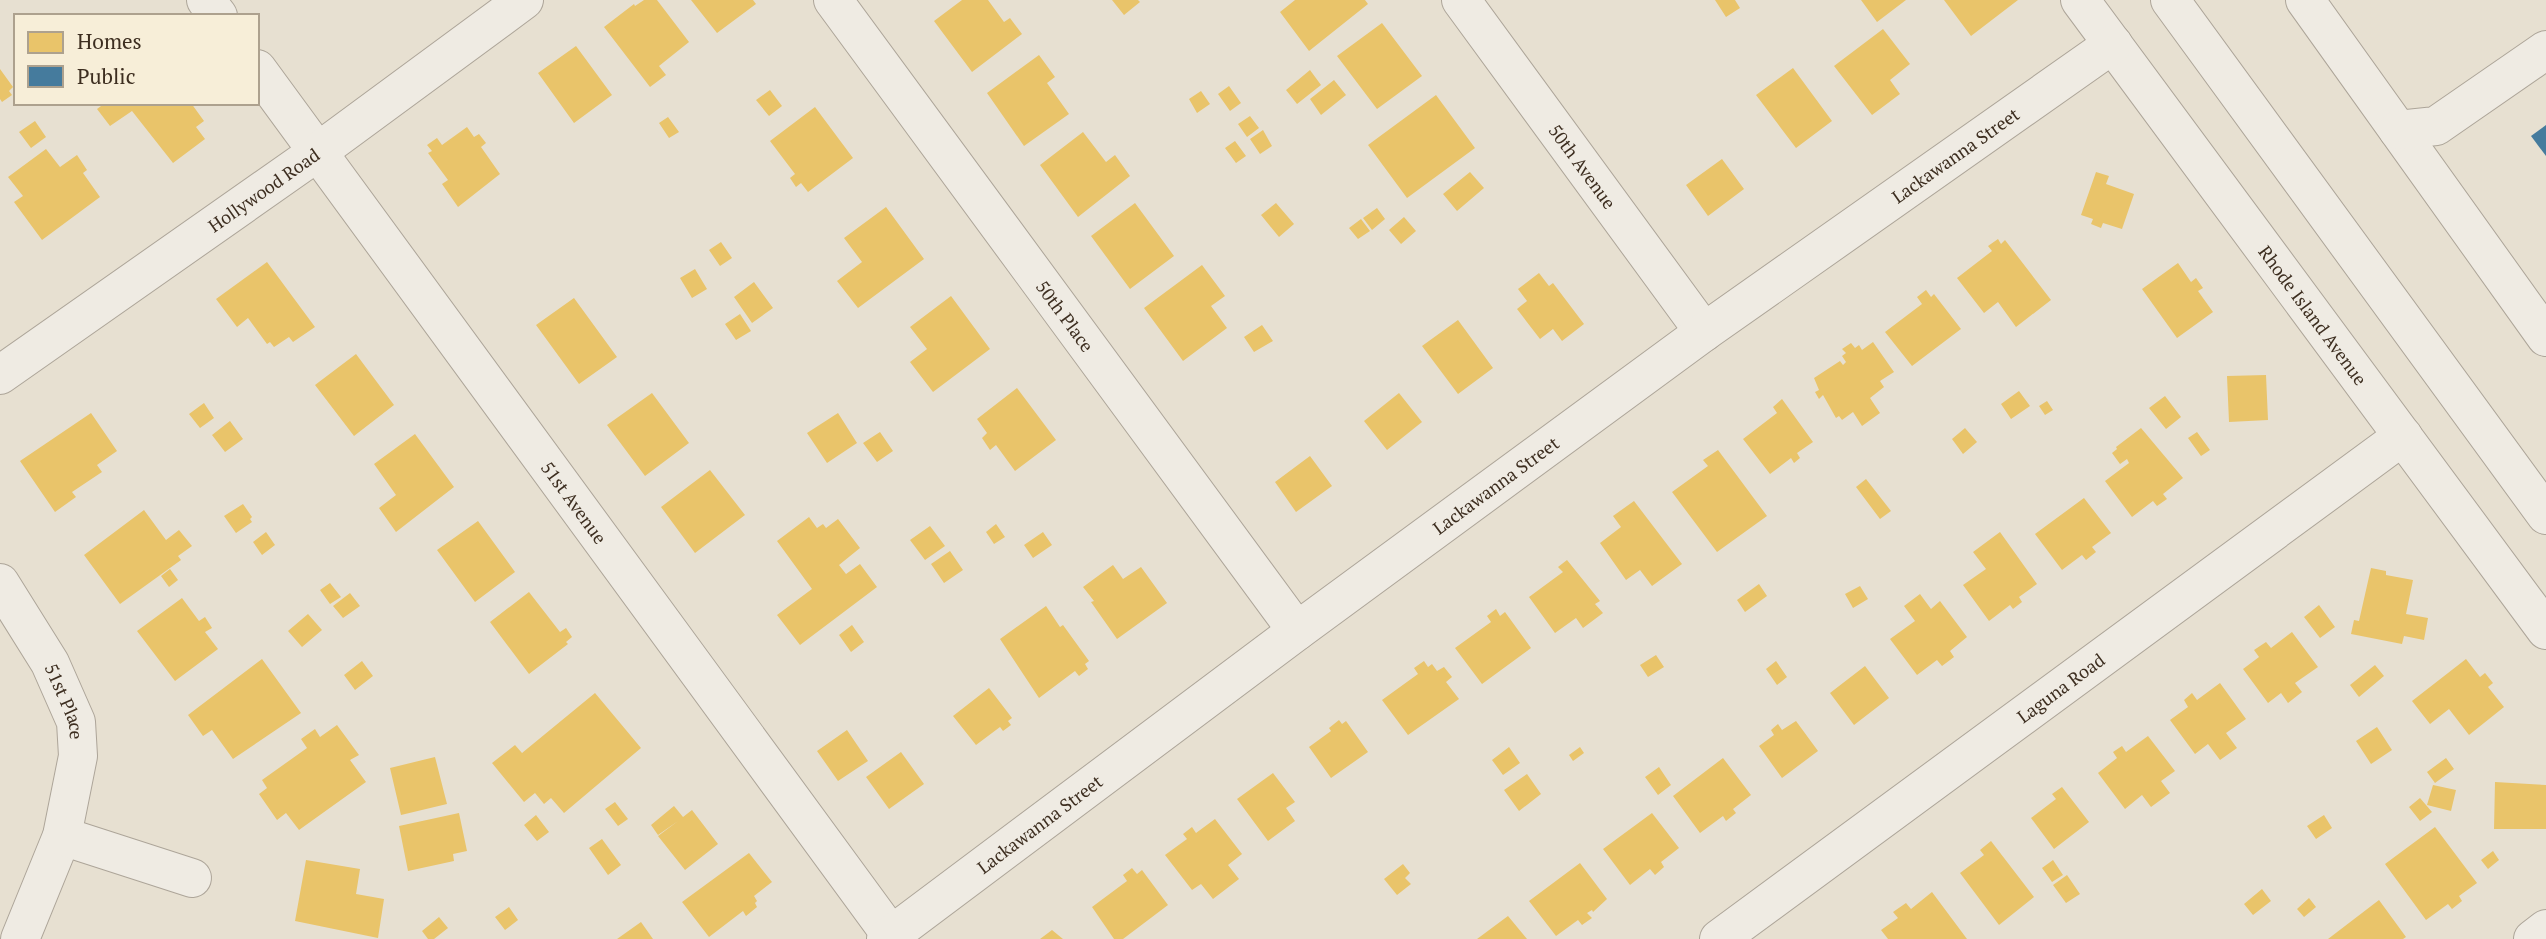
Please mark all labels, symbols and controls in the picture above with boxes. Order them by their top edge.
legend [14,14,259,105]
text: Homes [77,27,142,55]
text: Public [77,62,135,90]
street label: Lackawanna Street [1887,102,2024,208]
street label: 50th Avenue [1544,119,1622,213]
street label: Hollywood Road [203,143,324,237]
street label: Rhode Island Avenue [2254,241,2373,390]
street label: 50th Place [1031,275,1100,356]
street label: Lackawanna Street [1428,431,1564,539]
street label: 51st Avenue [536,456,612,548]
street label: Laguna Road [2012,648,2109,728]
street label: 51st Place [40,659,89,740]
street label: Lackawanna Street [972,769,1107,879]

